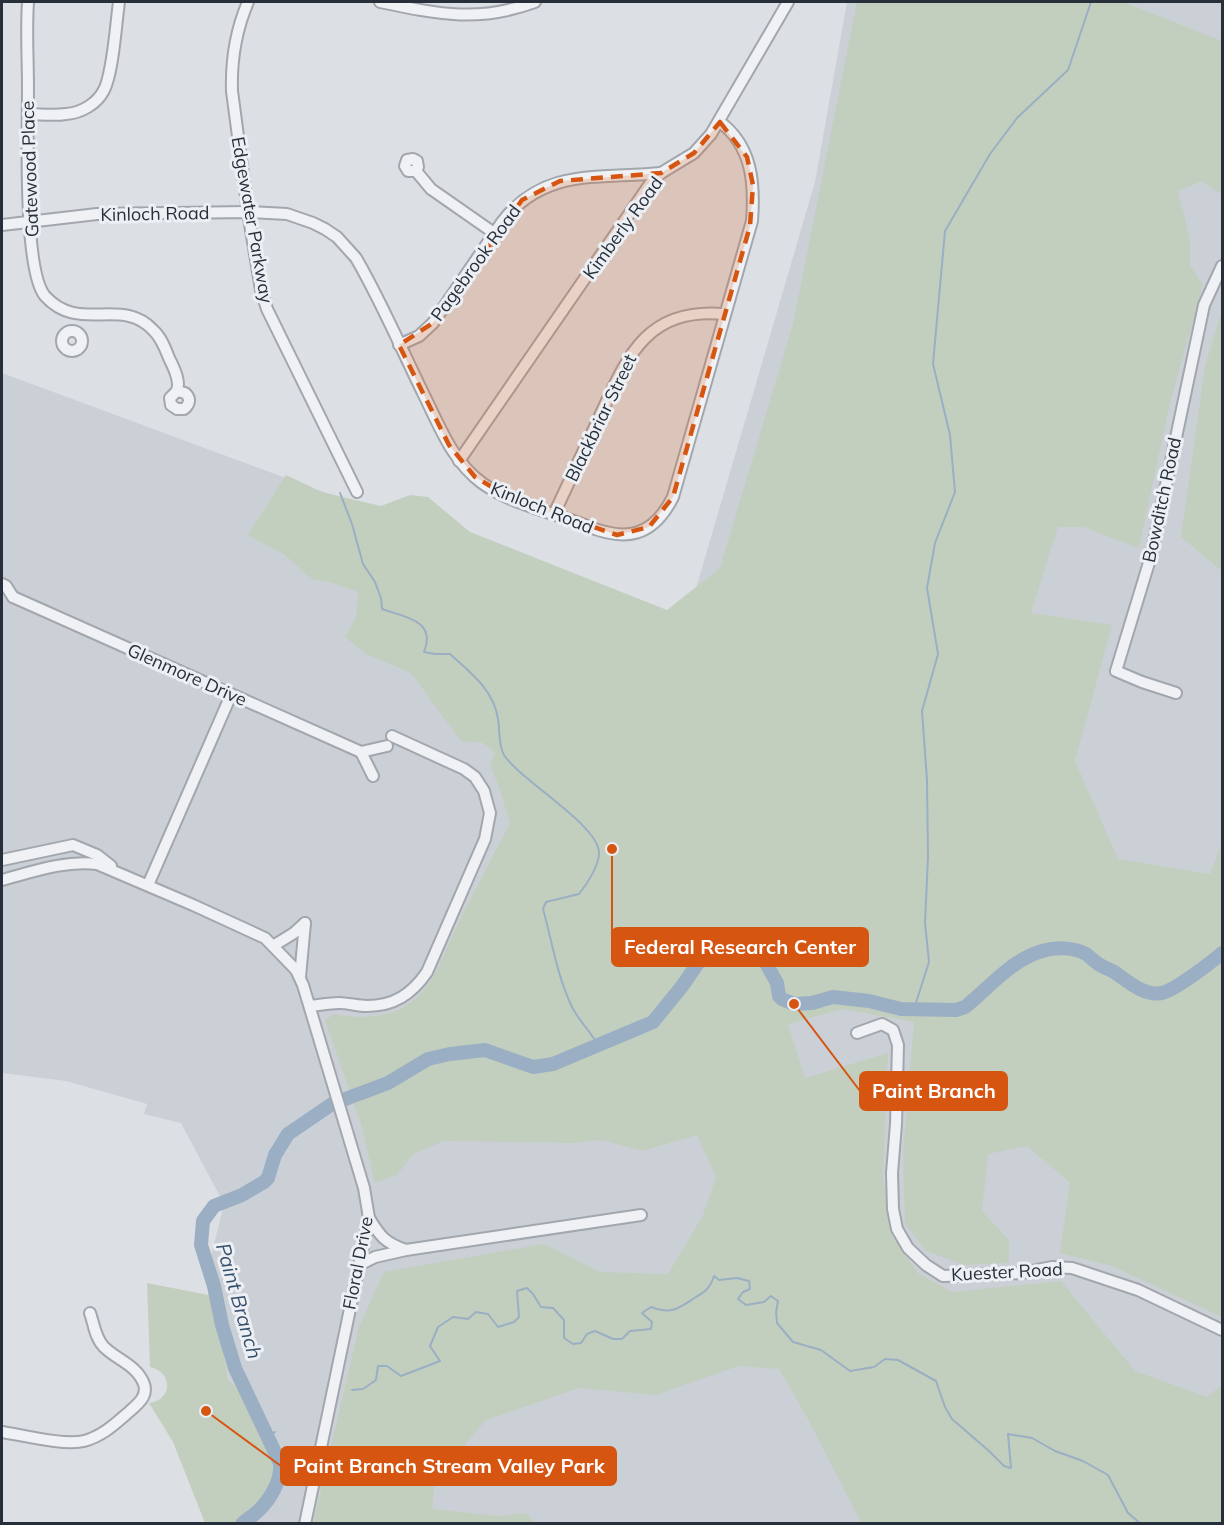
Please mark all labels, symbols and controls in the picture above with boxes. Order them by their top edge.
street label: Gatewood Place [16,100,43,238]
street label: Edgewater Parkway [227,135,279,305]
street label: Kimberly Road [578,172,668,284]
street label: Pagebrook Road [426,200,526,326]
street label: Kinloch Road [100,201,210,226]
street label: Blackbriar Street [560,350,641,485]
street label: Bowditch Road [1137,435,1186,565]
street label: Kinloch Road [487,476,597,539]
street label: Glenmore Drive [124,638,250,711]
callout: Federal Research Center [612,928,868,966]
text: Federal Research Center [624,934,856,959]
callout: Paint Branch [860,1072,1007,1110]
text: Paint Branch [872,1078,996,1103]
street label: Floral Drive [337,1214,378,1311]
water label: Paint Branch [211,1240,268,1362]
street label: Kuester Road [951,1257,1063,1286]
callout: Paint Branch Stream Valley Park [281,1447,616,1485]
text: Paint Branch Stream Valley Park [293,1453,606,1478]

